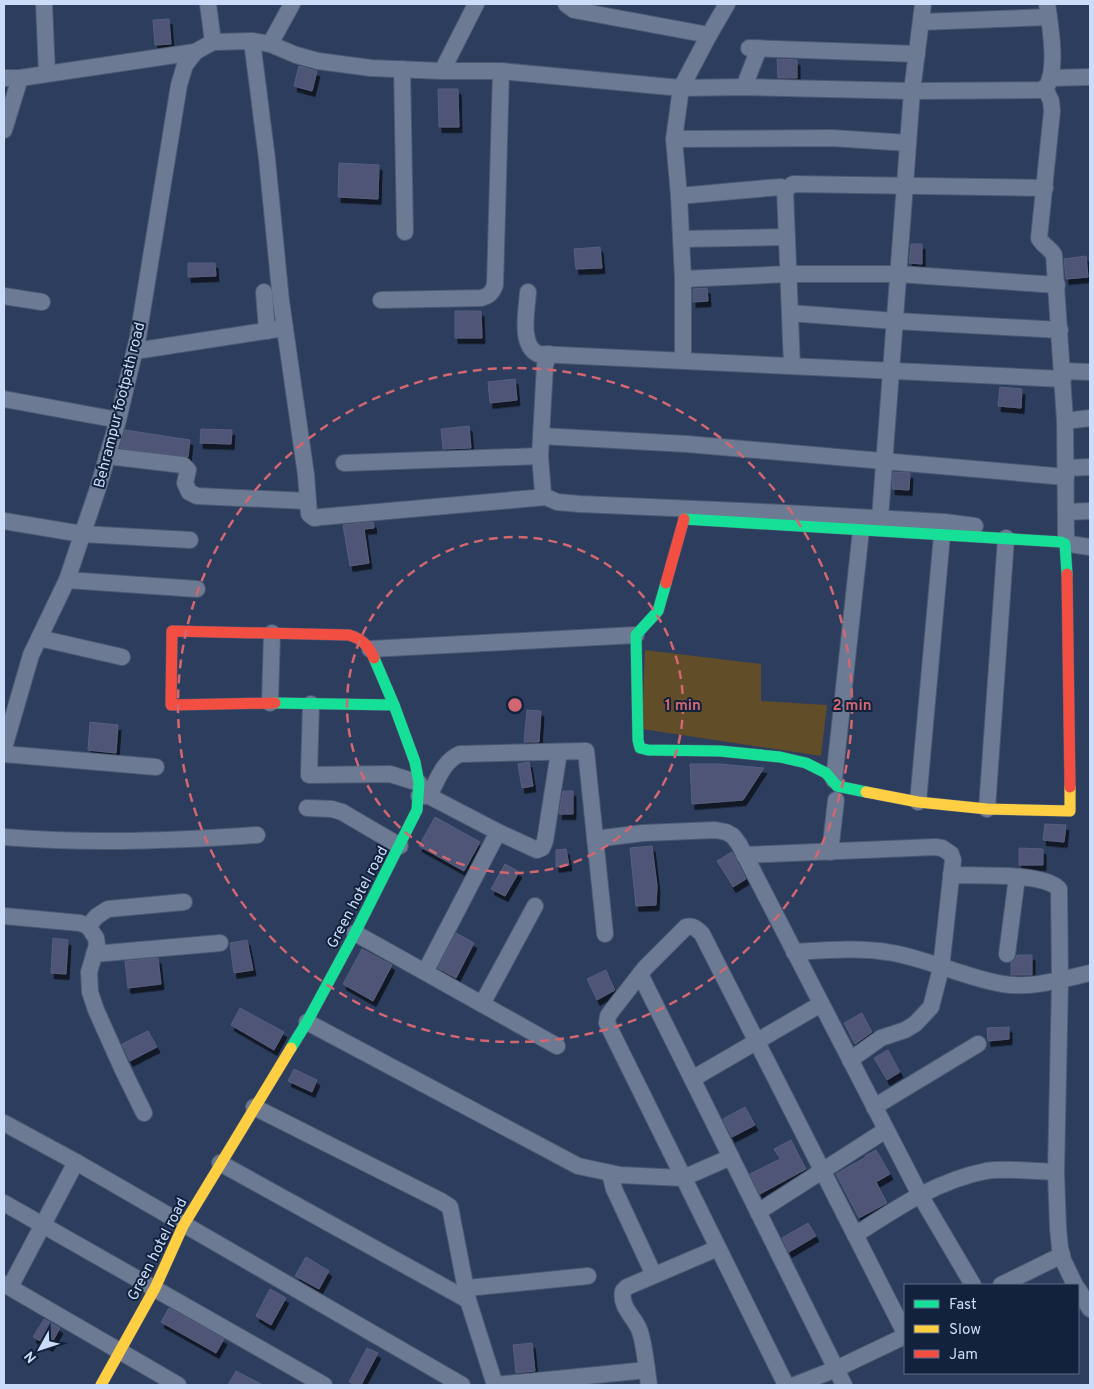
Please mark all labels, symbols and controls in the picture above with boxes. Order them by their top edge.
street label: Behrampur footpath road [91,320,150,490]
centre of rings [506,696,524,714]
text: 1 min [665,697,701,716]
text: 2 min [832,697,872,716]
street label: Green hotel road [323,843,393,952]
street label: Green hotel road [124,1195,192,1304]
legend [904,1284,1079,1374]
text: Fast [949,1296,977,1315]
text: Slow [949,1321,981,1340]
north arrow [15,1324,65,1374]
text: Jam [949,1346,978,1365]
text: N [21,1347,41,1366]

